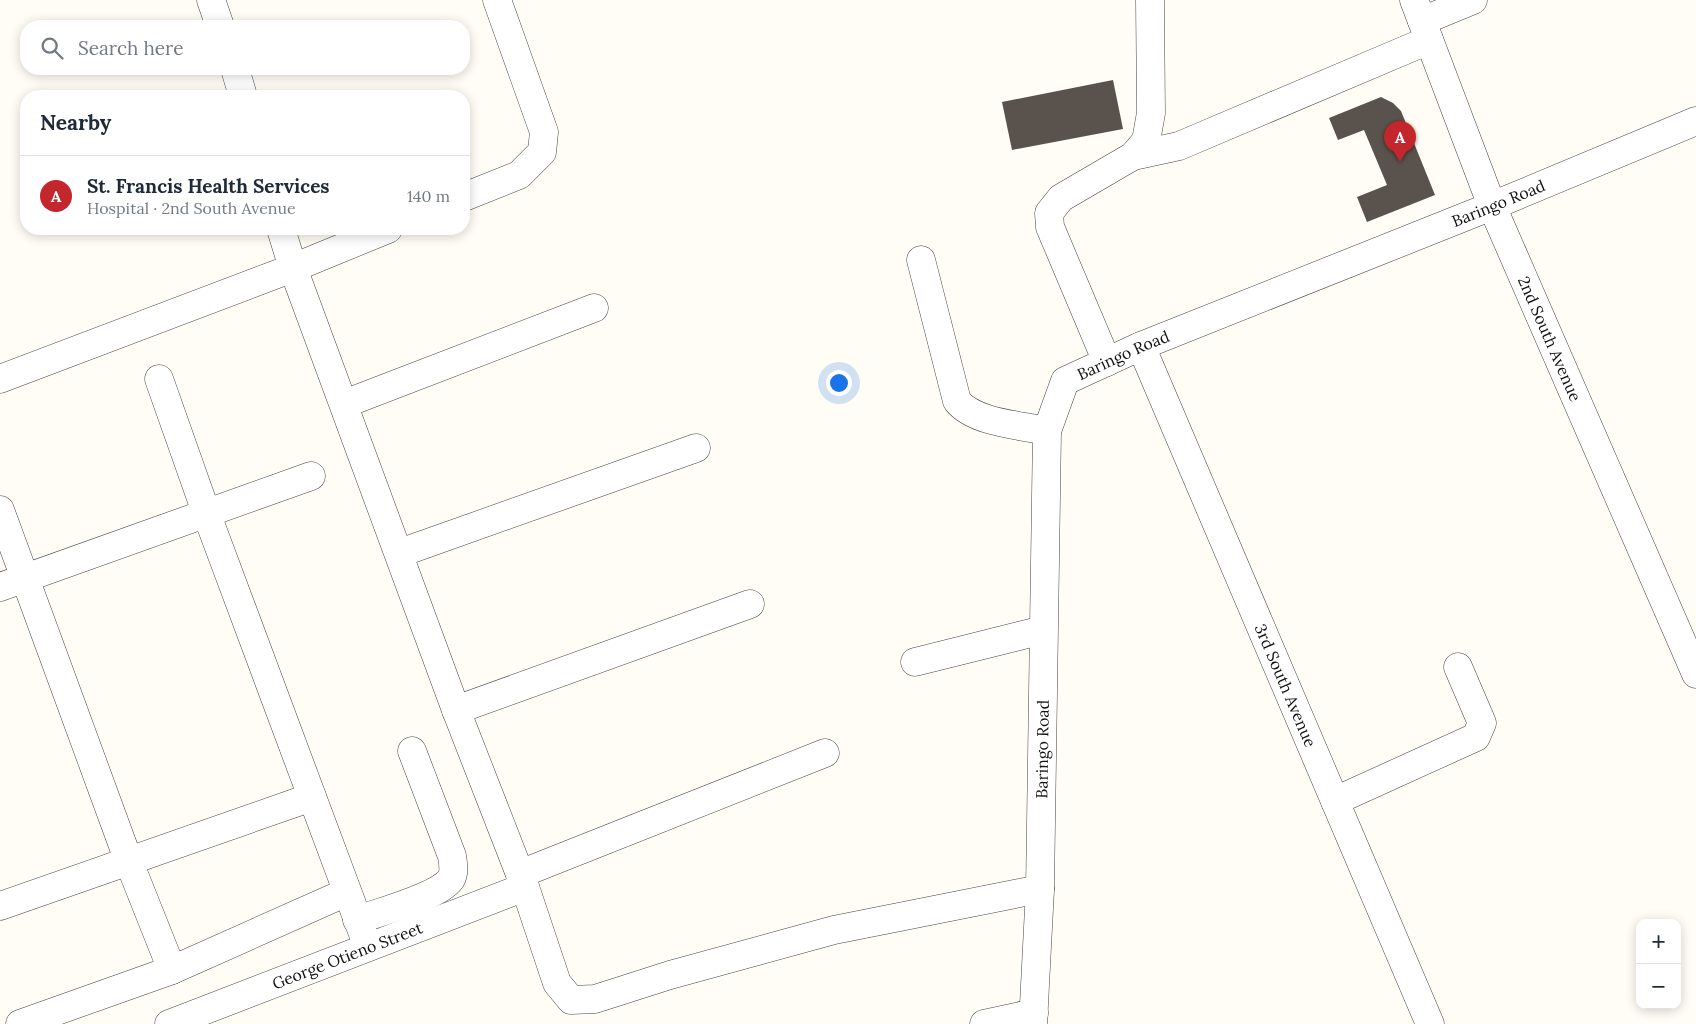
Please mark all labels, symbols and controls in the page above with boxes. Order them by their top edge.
search box [20,20,470,75]
icon: search [38,34,66,62]
text: Search here [78,36,184,60]
text: Nearby [40,109,111,136]
pin: A [1384,121,1416,162]
text: St. Francis Health Services [87,174,330,198]
street label: Baringo Road [1449,175,1548,231]
text: A [51,186,61,206]
text: 140 m [407,186,450,206]
text: Hospital · 2nd South Avenue [87,198,296,218]
street label: 2nd South Avenue [1514,273,1586,405]
street label: Baringo Road [1074,326,1172,384]
your location [826,370,852,396]
street label: 3rd South Avenue [1251,621,1321,750]
street label: Baringo Road [1031,699,1053,799]
street label: George Otieno Street [269,917,426,993]
map controls [1636,919,1681,1009]
button: + [1636,919,1681,964]
button: − [1636,964,1681,1009]

